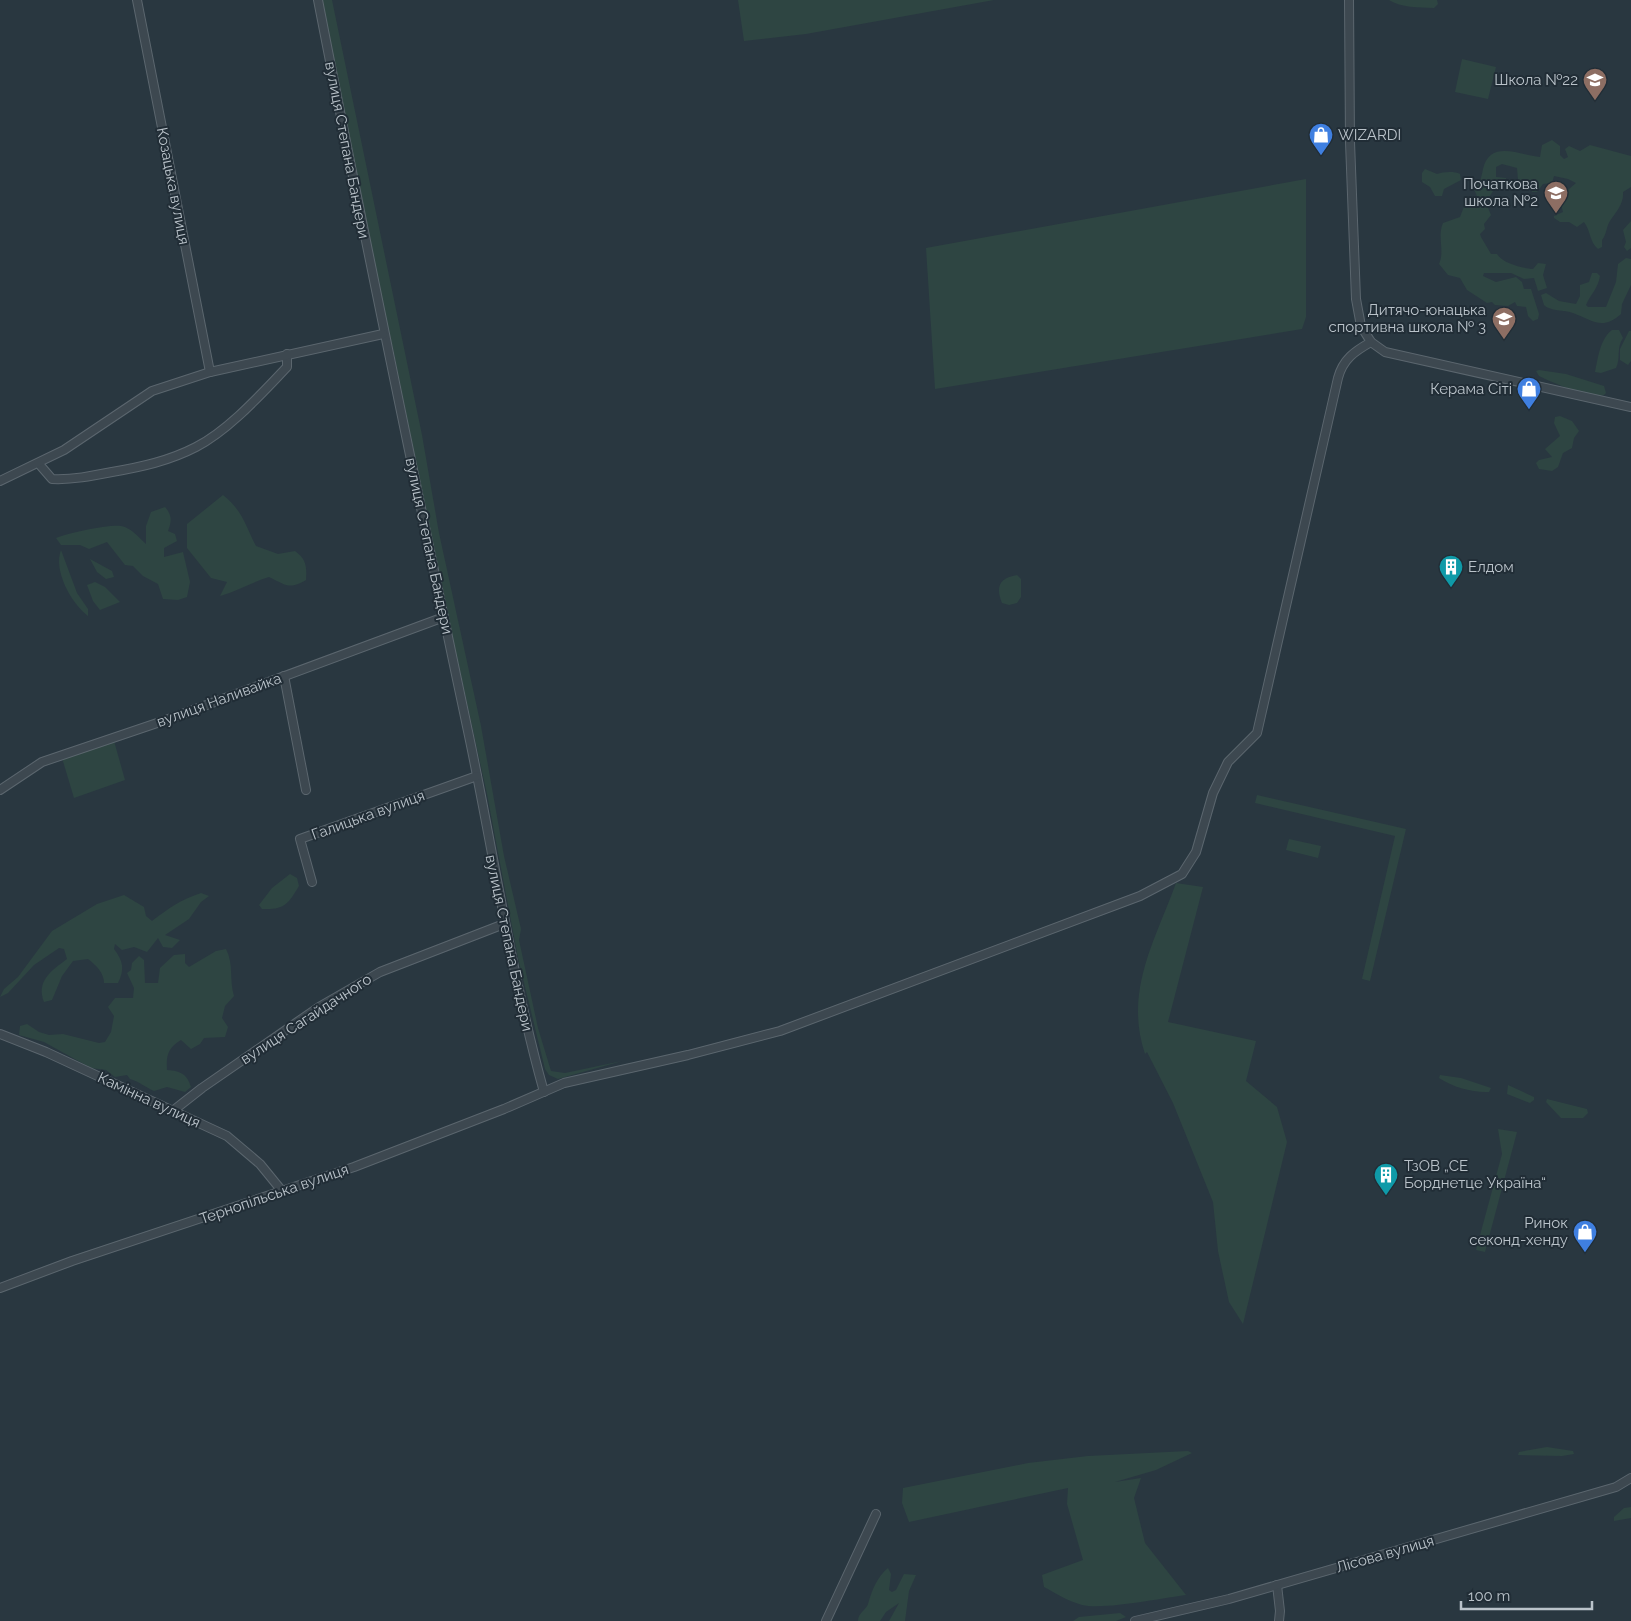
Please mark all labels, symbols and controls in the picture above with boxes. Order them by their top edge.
street label: вулиця Степана Бандери [321,60,373,240]
school or university icon: Школа №22 [1582,67,1608,101]
place label: Школа №22 [1494,71,1578,89]
shop icon: WIZARDI [1308,122,1334,156]
street label: Козацька вулиця [153,126,193,246]
place label: WIZARDI [1338,126,1401,144]
place label: Початкова школа №2 [1463,175,1538,210]
school or university icon: Початкова школа №2 [1543,180,1569,214]
place label: Дитячо-юнацька спортивна школа № 3 [1328,301,1486,336]
school or university icon: Дитячо-юнацька спортивна школа № 3 [1491,306,1517,340]
shop icon: Керама Сіті [1516,376,1542,410]
place label: Керама Сіті [1430,380,1512,398]
street label: вулиця Степана Бандери [401,456,457,636]
building icon: Елдом [1438,554,1464,588]
place label: Елдом [1468,558,1514,576]
street label: вулиця Наливайка [154,669,284,731]
street label: Галицька вулиця [309,786,427,844]
street label: вулиця Степана Бандери [481,853,537,1033]
street label: вулиця Сагайдачного [237,970,375,1068]
street label: Камінна вулиця [95,1068,203,1132]
place label: ТзОВ „СЕ Борднетце Україна“ [1404,1157,1546,1192]
street label: Тернопільська вулиця [197,1160,351,1228]
building icon: ТзОВ „СЕ Борднетце Україна“ [1373,1162,1399,1196]
place label: Ринок секонд-хенду [1469,1214,1568,1249]
shop icon: Ринок секонд-хенду [1572,1219,1598,1253]
street label: Лісова вулиця [1334,1531,1436,1577]
scale bar [1461,1578,1592,1610]
text: 100 m [1468,1587,1510,1605]

